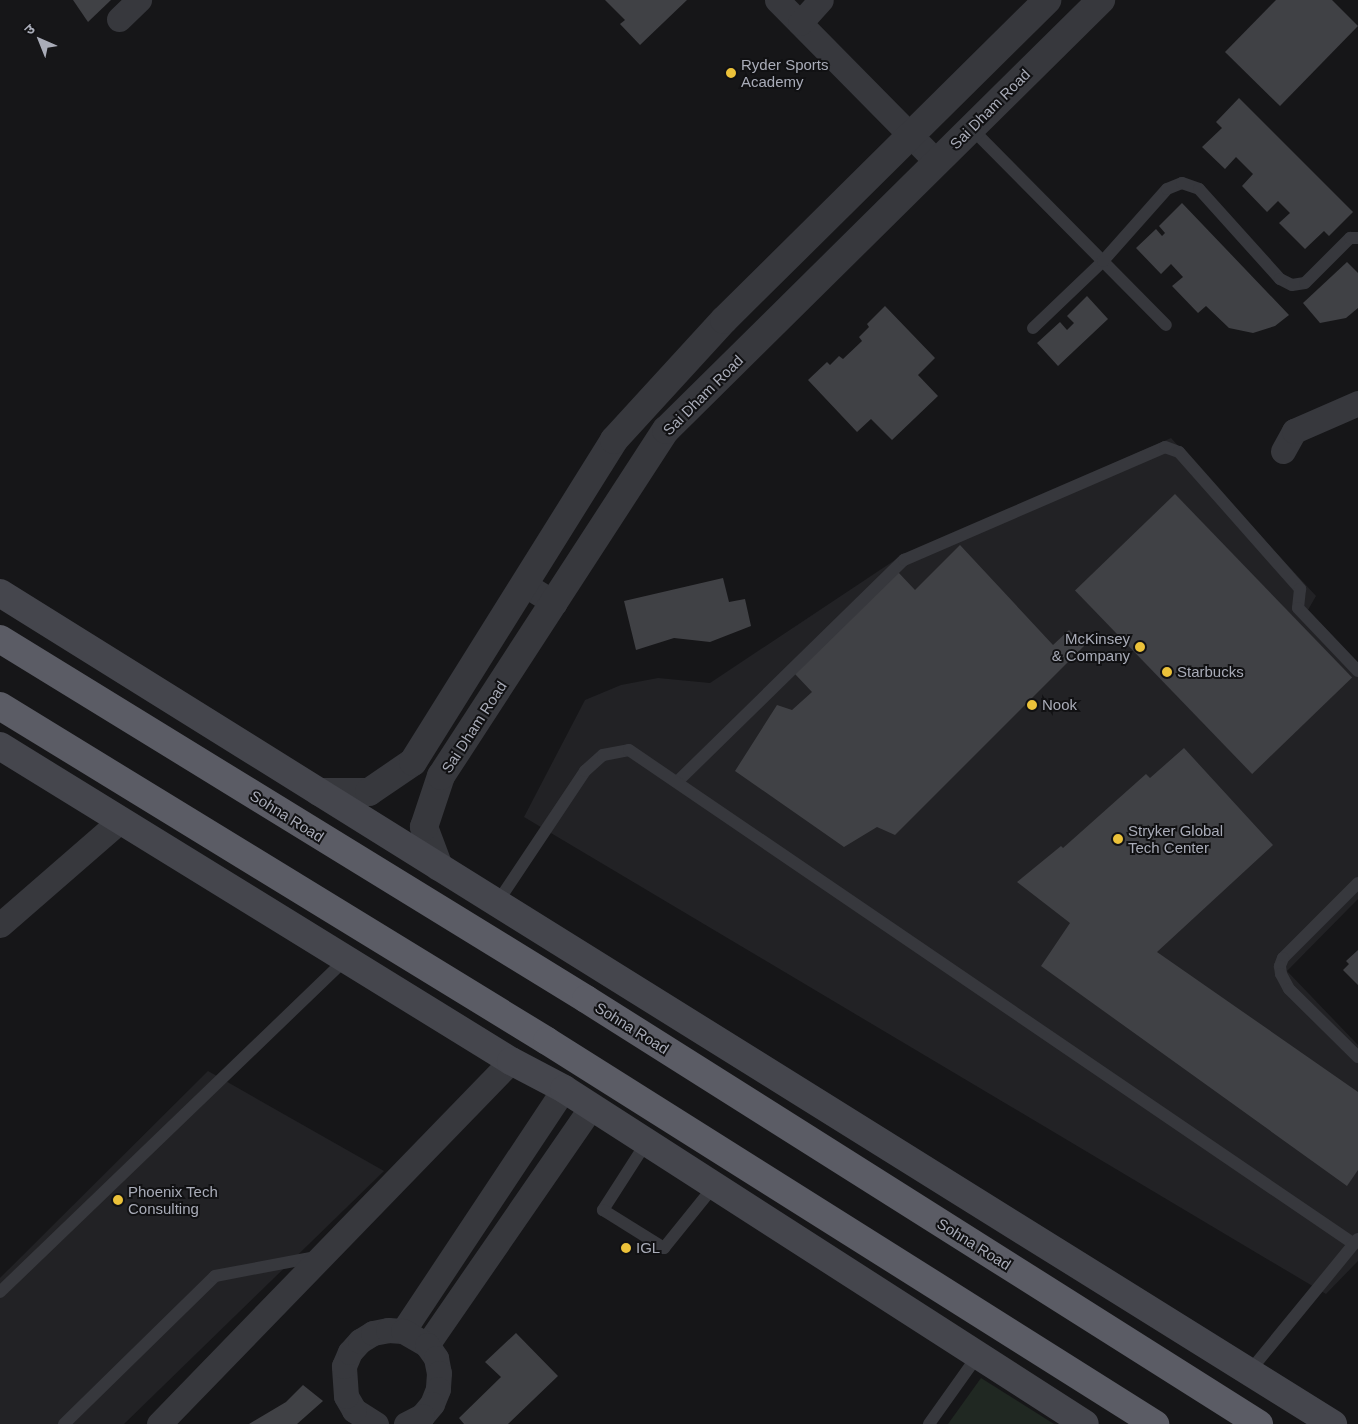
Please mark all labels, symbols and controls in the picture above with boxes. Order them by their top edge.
north arrow [15,15,65,65]
text: उ [21,21,38,38]
place label: Ryder Sports Academy [741,55,829,90]
street label: Sai Dham Road [946,65,1034,153]
marker: Ryder Sports Academy [725,67,737,79]
street label: Sai Dham Road [659,351,747,439]
place label: McKinsey & Company [1052,629,1130,664]
marker: McKinsey & Company [1134,641,1146,653]
place label: Starbucks [1177,663,1244,681]
marker: Starbucks [1161,666,1173,678]
street label: Sai Dham Road [438,678,510,776]
place label: Nook [1042,696,1077,714]
marker: Nook [1026,699,1038,711]
street label: Sohna Road [247,786,327,846]
place label: Stryker Global Tech Center [1128,821,1223,856]
marker: Stryker Global Tech Center [1112,833,1124,845]
street label: Sohna Road [592,998,672,1058]
place label: Phoenix Tech Consulting [128,1182,218,1217]
marker: Phoenix Tech Consulting [112,1194,124,1206]
street label: Sohna Road [934,1214,1014,1274]
place label: IGL [636,1239,660,1257]
marker: IGL [620,1242,632,1254]

